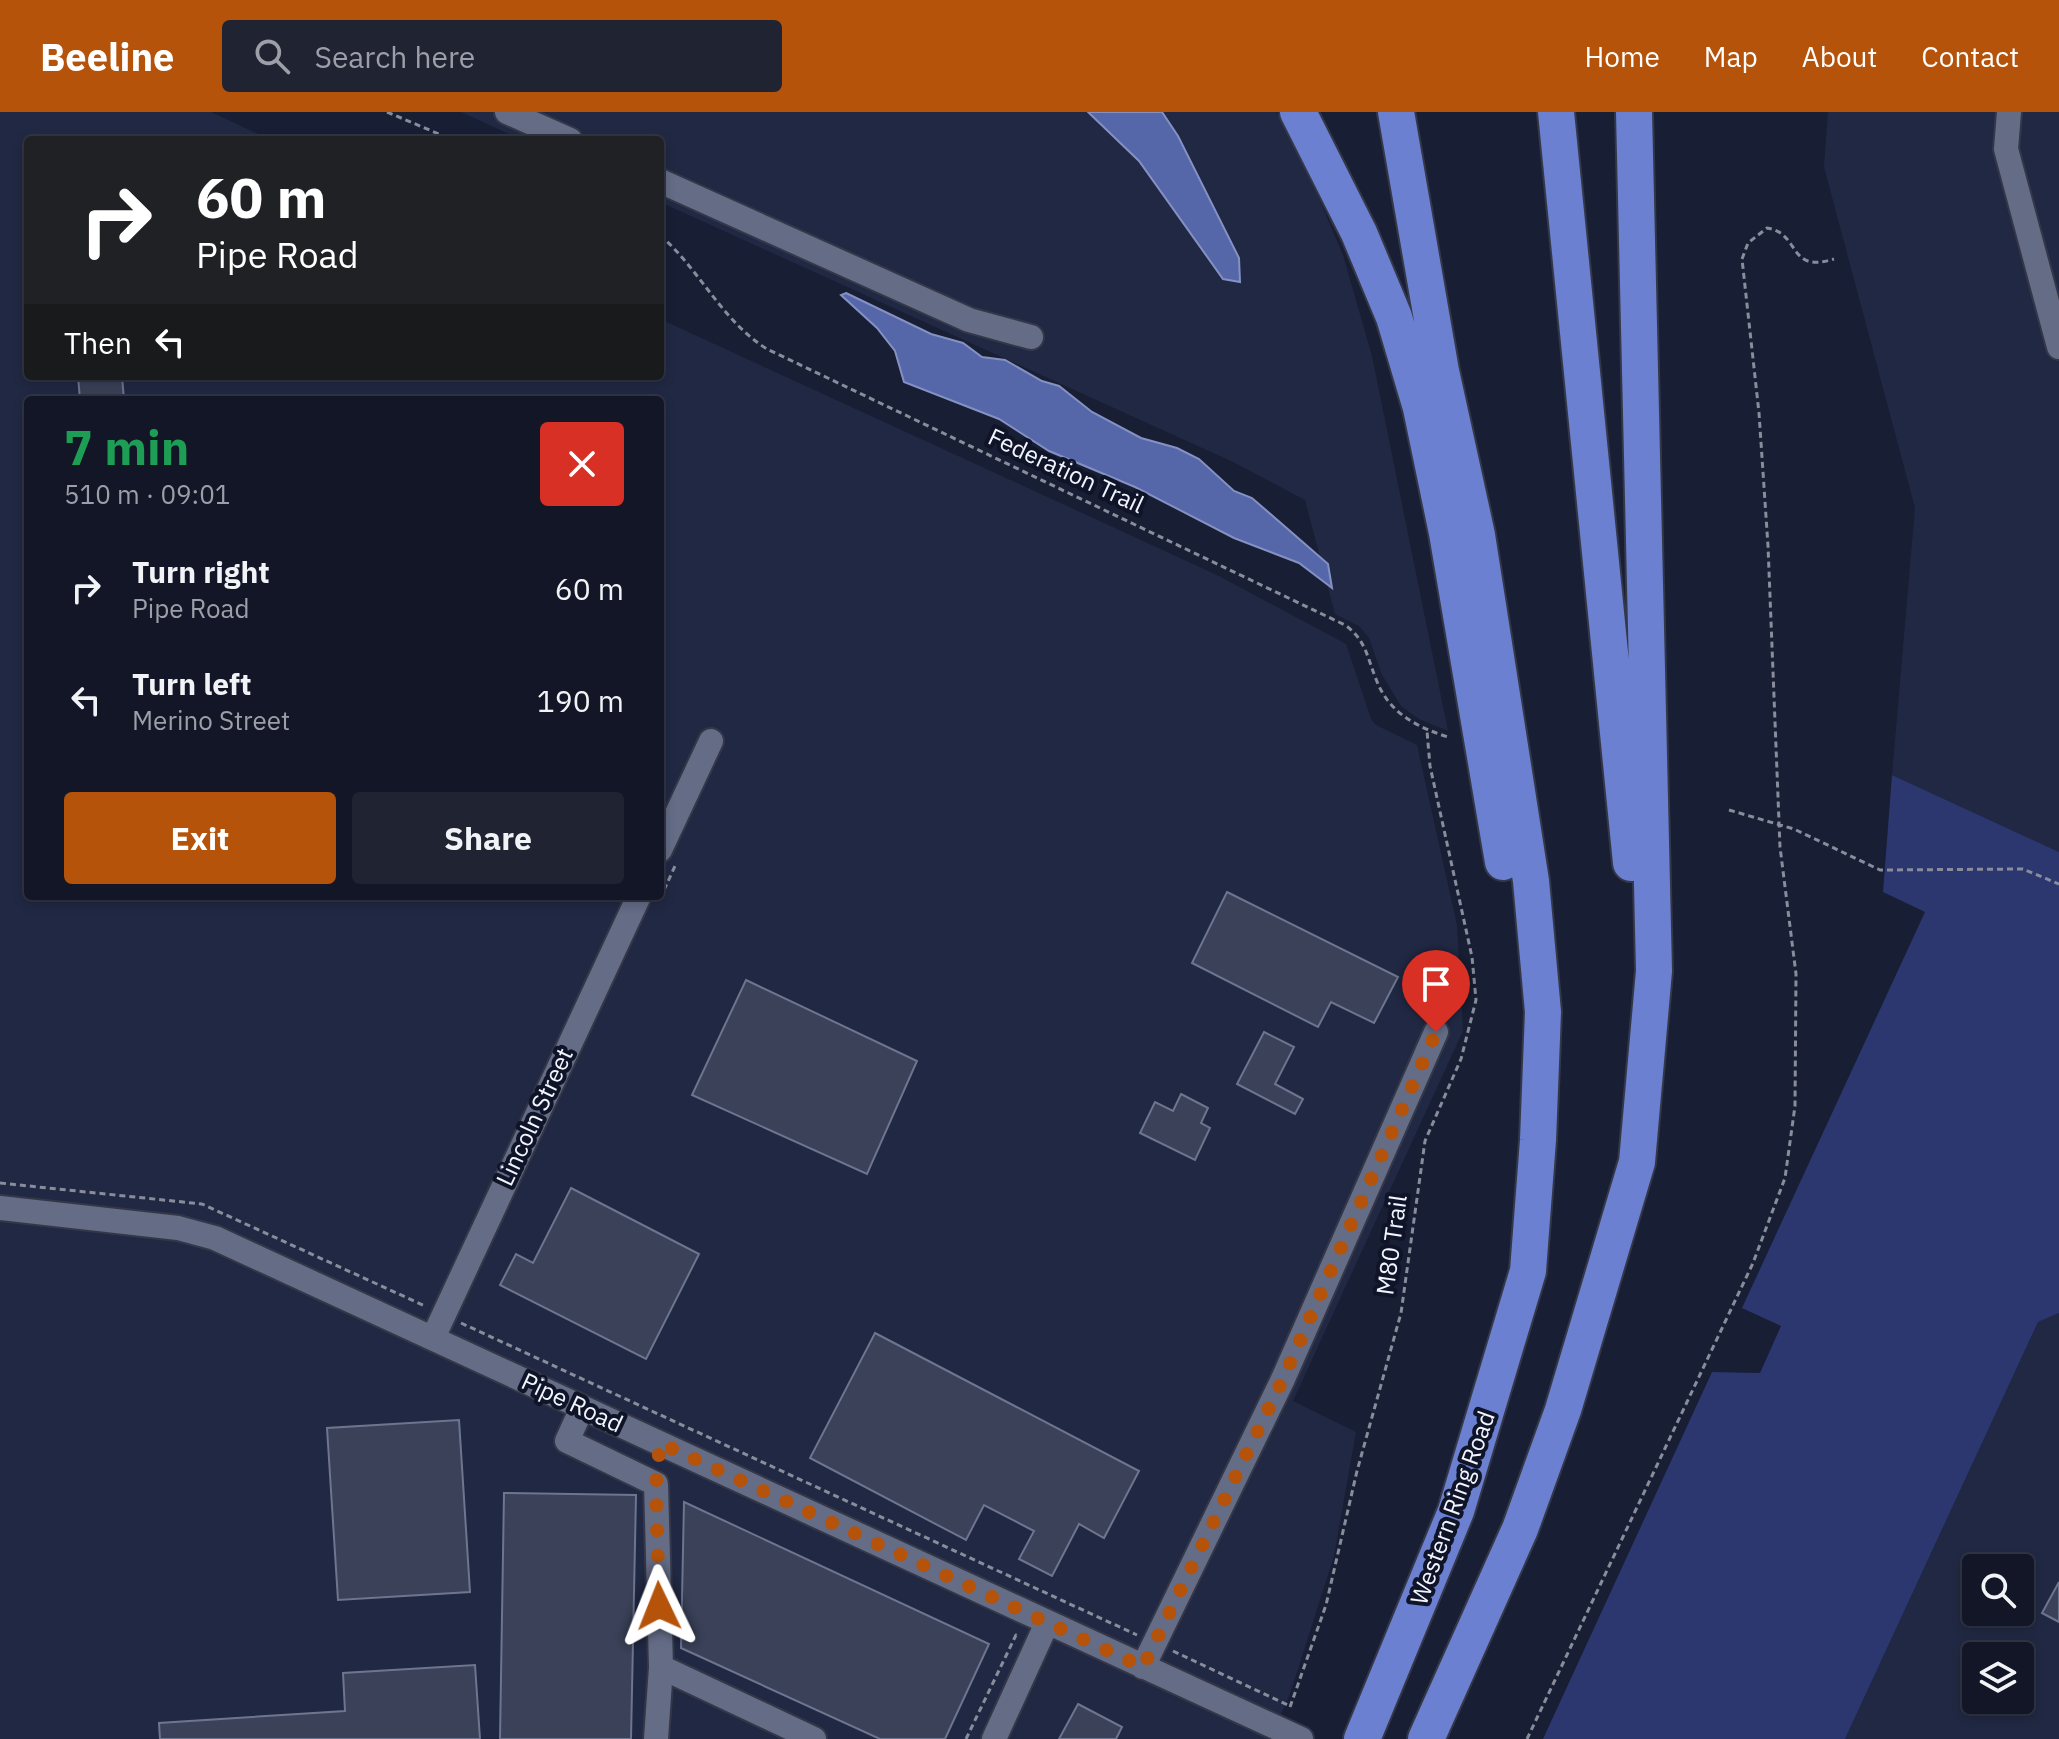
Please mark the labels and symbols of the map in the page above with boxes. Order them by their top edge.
street label: Federation Trail [983,420,1150,520]
pin [1402,950,1470,1032]
street label: Lincoln Street [488,1042,580,1191]
street label: M80 Trail [1368,1193,1414,1297]
street label: Pipe Road [517,1365,628,1440]
street label: Western Ring Road [1402,1406,1502,1609]
position arrow [617,1564,701,1648]

